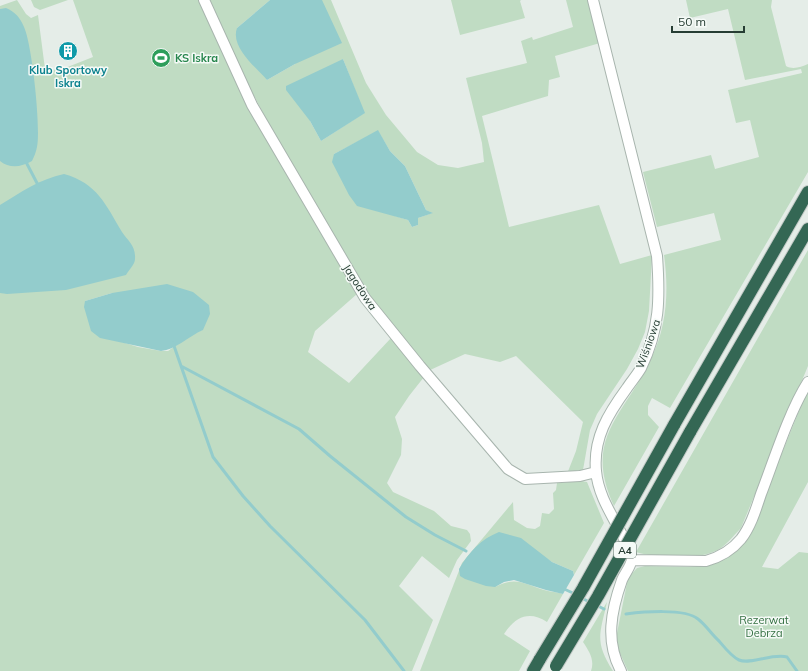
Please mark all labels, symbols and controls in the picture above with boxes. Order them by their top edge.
scale bar [672,8,744,34]
text: 50 m [678,14,706,29]
building icon: Klub Sportowy Iskra [57,40,79,62]
sports icon: KS Iskra [150,47,172,69]
place label: KS Iskra [175,51,218,65]
place label: Klub Sportowy Iskra [29,63,107,90]
street label: Jagodowa [340,261,380,313]
street label: Wiśniowa [633,317,663,371]
road number: A4 [614,542,636,558]
park label: Rezerwat Debrza [739,613,789,640]

